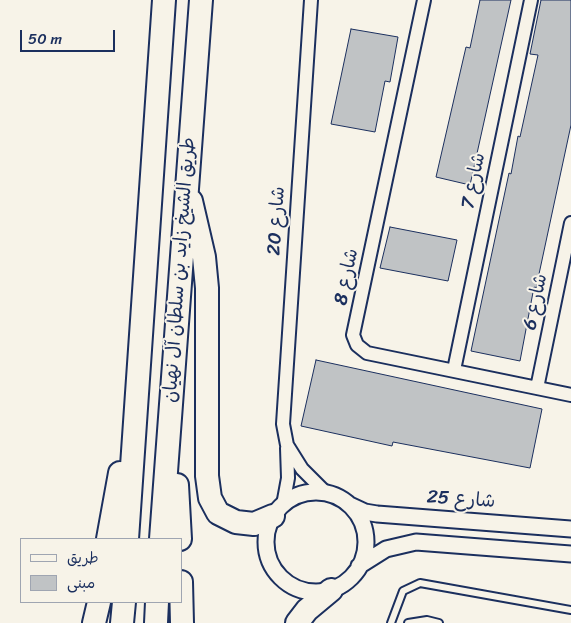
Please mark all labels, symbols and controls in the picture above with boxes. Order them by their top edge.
scale bar [22,20,118,52]
text: 50 m [28,26,62,52]
street label: طريق الشيخ زايد بن سلطان آل نهيان [159,136,201,404]
street label: شارع 7 [457,151,491,211]
street label: شارع 20 [263,186,291,256]
street label: شارع 8 [330,247,364,307]
street label: شارع 6 [519,272,553,332]
street label: شارع 25 [426,486,496,514]
legend [20,538,182,603]
text: طريق [67,545,99,571]
text: مبنى [67,570,95,596]

